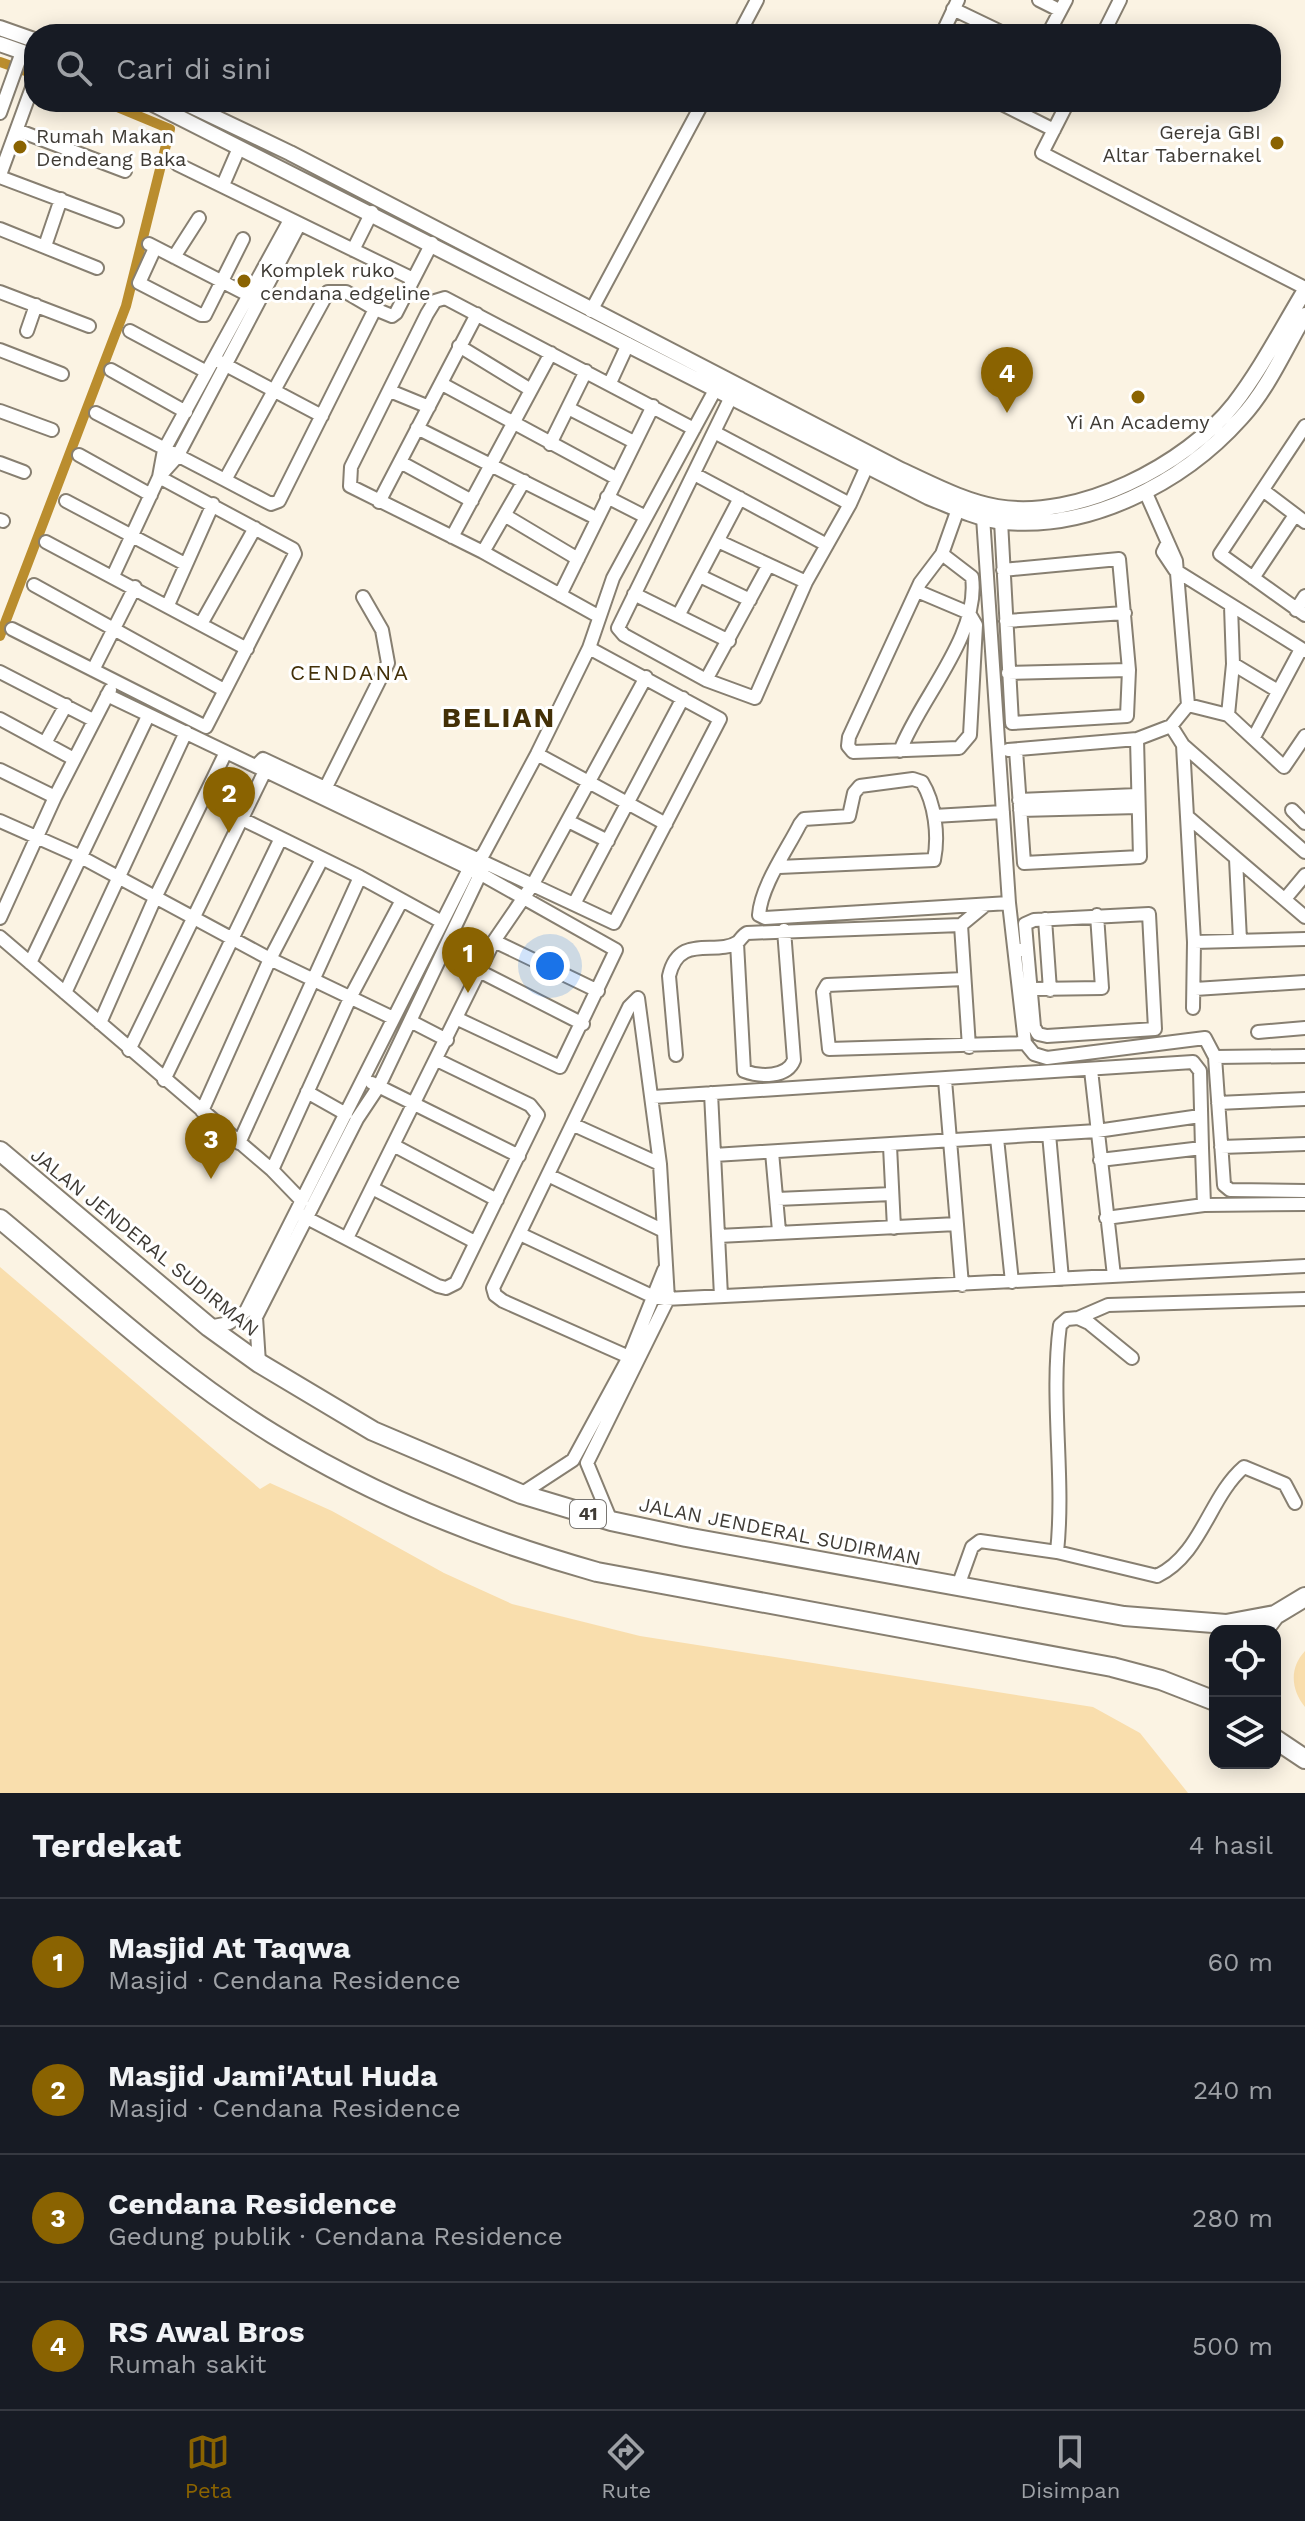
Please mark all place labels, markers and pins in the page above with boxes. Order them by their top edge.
place label: Gereja GBI Altar Tabernakel [1102,120,1261,167]
place label: Rumah Makan Dendeang Baka [36,124,186,171]
marker: Gereja GBI Altar Tabernakel [1268,134,1286,152]
marker: Rumah Makan Dendeang Baka [11,138,29,156]
place label: Komplek ruko cendana edgeline [260,258,431,305]
marker: Komplek ruko cendana edgeline [235,272,253,290]
pin: 4 [981,347,1033,413]
marker: Yi An Academy [1129,388,1147,406]
place label: Yi An Academy [1066,410,1210,434]
pin: 2 [203,767,255,833]
pin: 1 [442,927,494,993]
pin: 3 [185,1113,237,1179]

